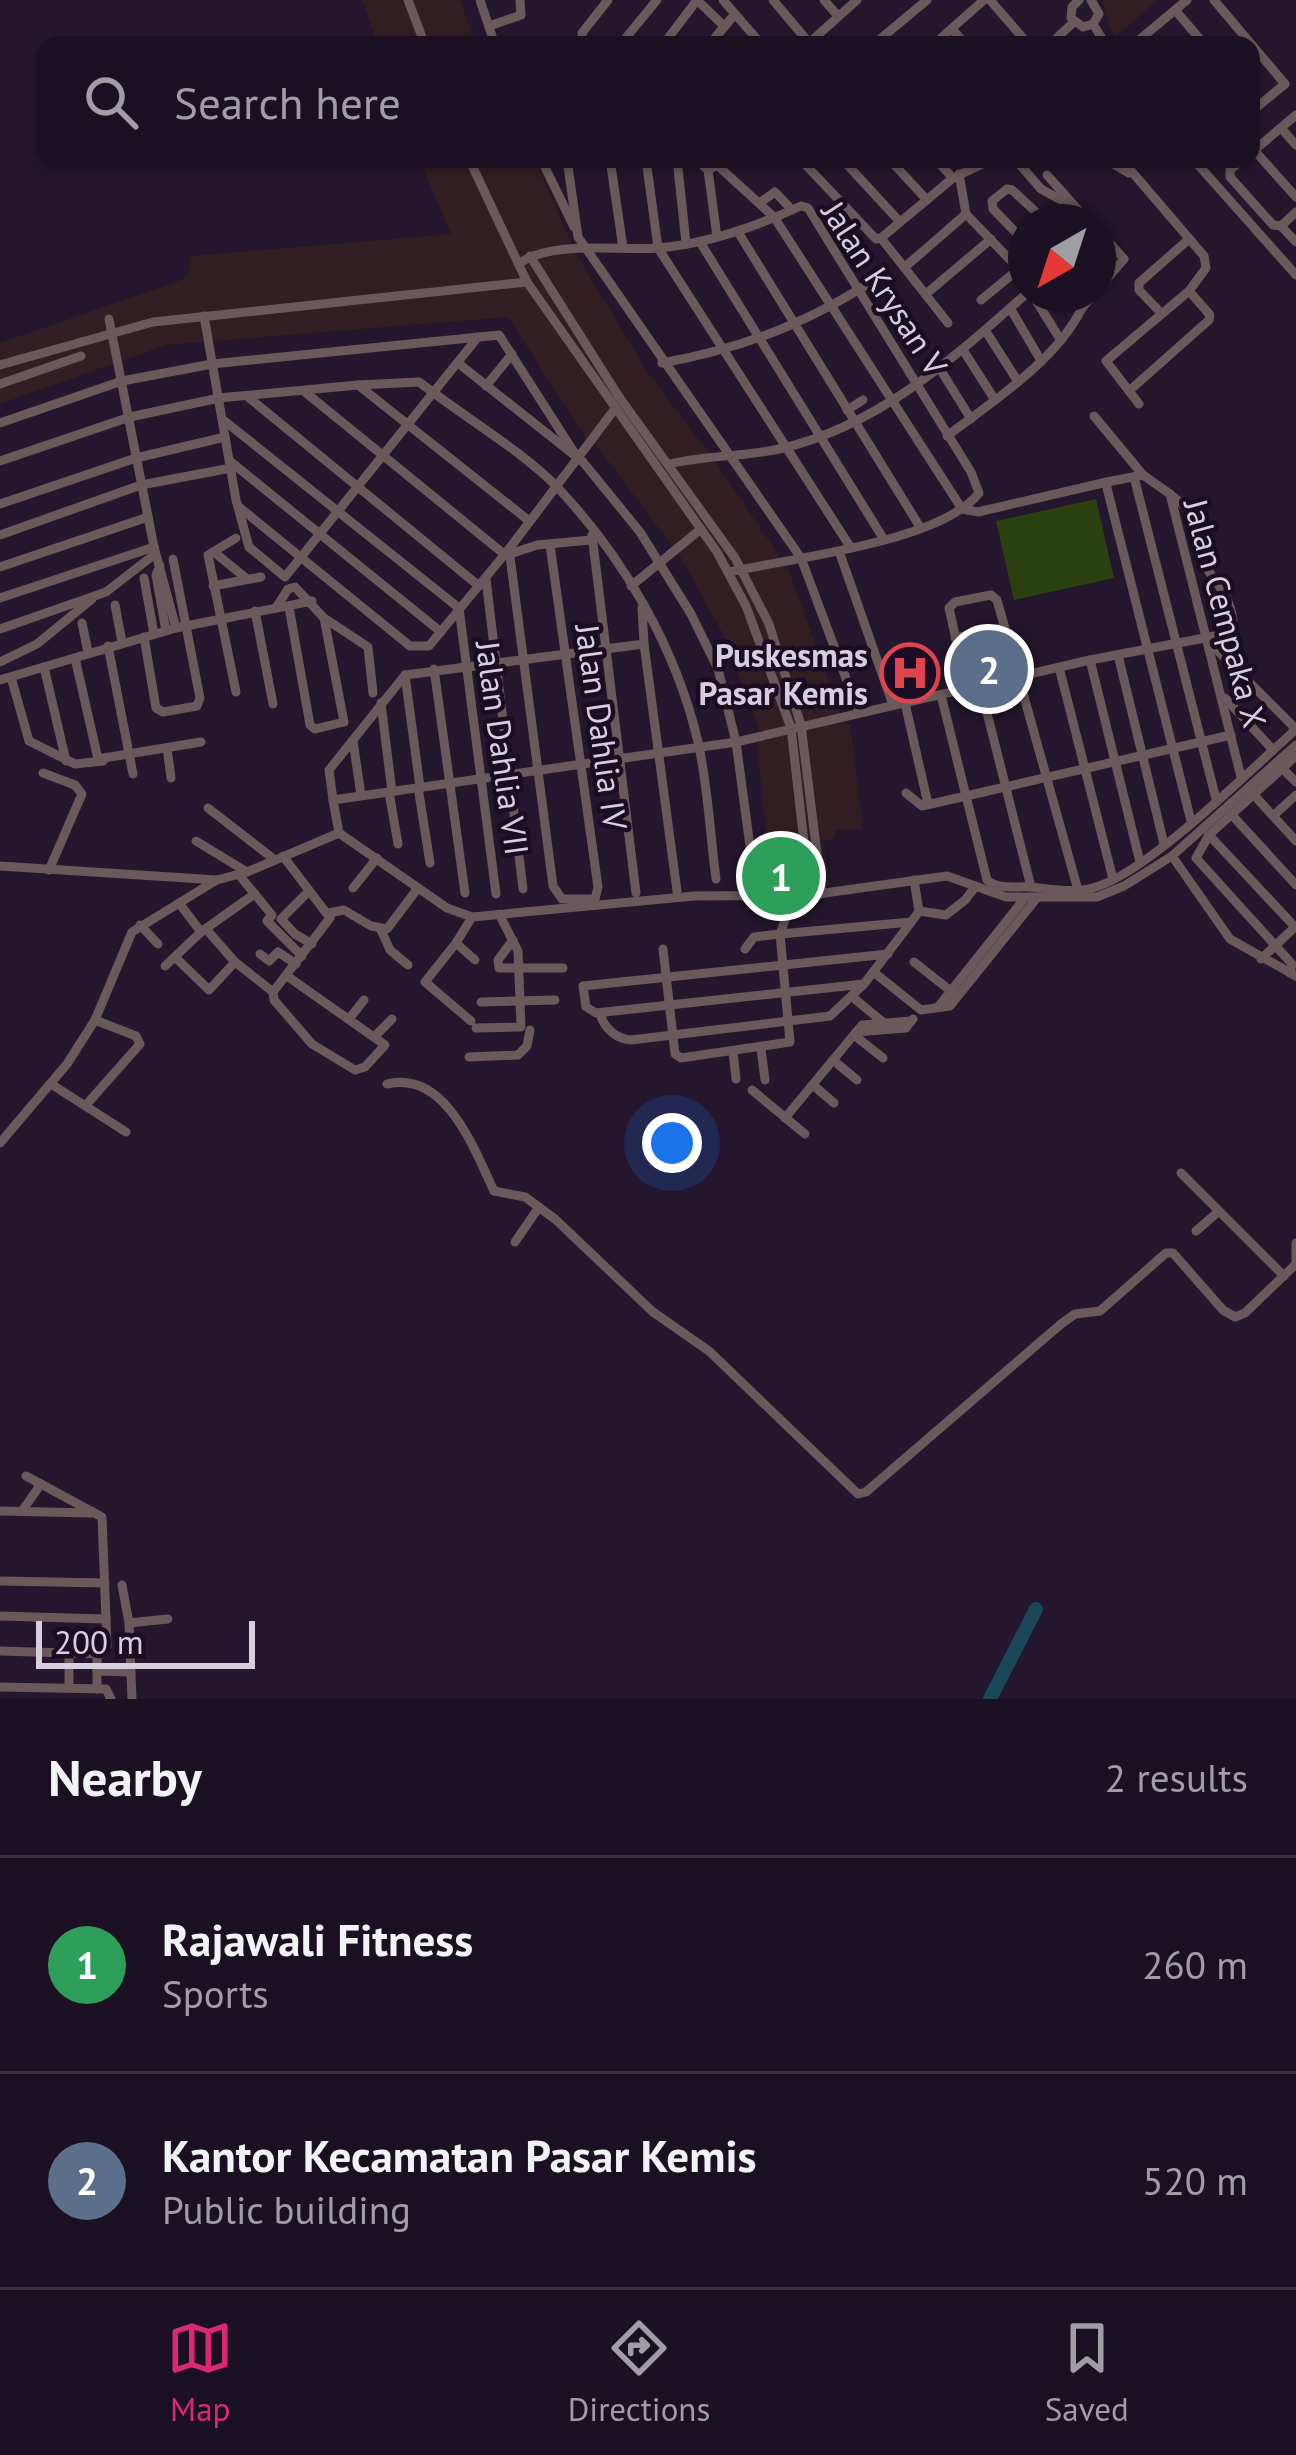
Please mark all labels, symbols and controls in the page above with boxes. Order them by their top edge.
search box [36,36,1260,168]
icon: search [78,69,144,135]
text: Search here [174,73,401,131]
street label: Jalan Krysan V [812,191,957,384]
north arrow [1008,204,1116,312]
street label: Jalan Cempaka X [1174,492,1277,732]
street label: Jalan Dahlia IV [566,620,638,833]
pin: 2 [950,624,1028,714]
place label: Puskesmas Pasar Kemis [698,633,868,714]
street label: Jalan Dahlia VII [466,636,539,858]
hospital icon: Puskesmas Pasar Kemis [879,642,941,704]
pin: 1 [742,831,820,921]
your location [642,1113,702,1173]
scale bar [36,1615,255,1668]
text: 200 m [54,1620,144,1663]
text: Nearby [48,1744,202,1810]
text: 2 results [1105,1752,1248,1803]
text: Rajawali Fitness [162,1910,473,1968]
text: 1 [76,1939,98,1990]
text: 260 m [1142,1939,1248,1990]
text: Sports [162,1968,269,2019]
text: Kantor Kecamatan Pasar Kemis [162,2126,757,2184]
text: 2 [76,2155,98,2206]
text: 520 m [1142,2155,1248,2206]
text: Public building [162,2184,411,2235]
tab: Map [167,2315,233,2430]
tab: Directions [568,2315,710,2430]
tab: Saved [1045,2315,1129,2430]

